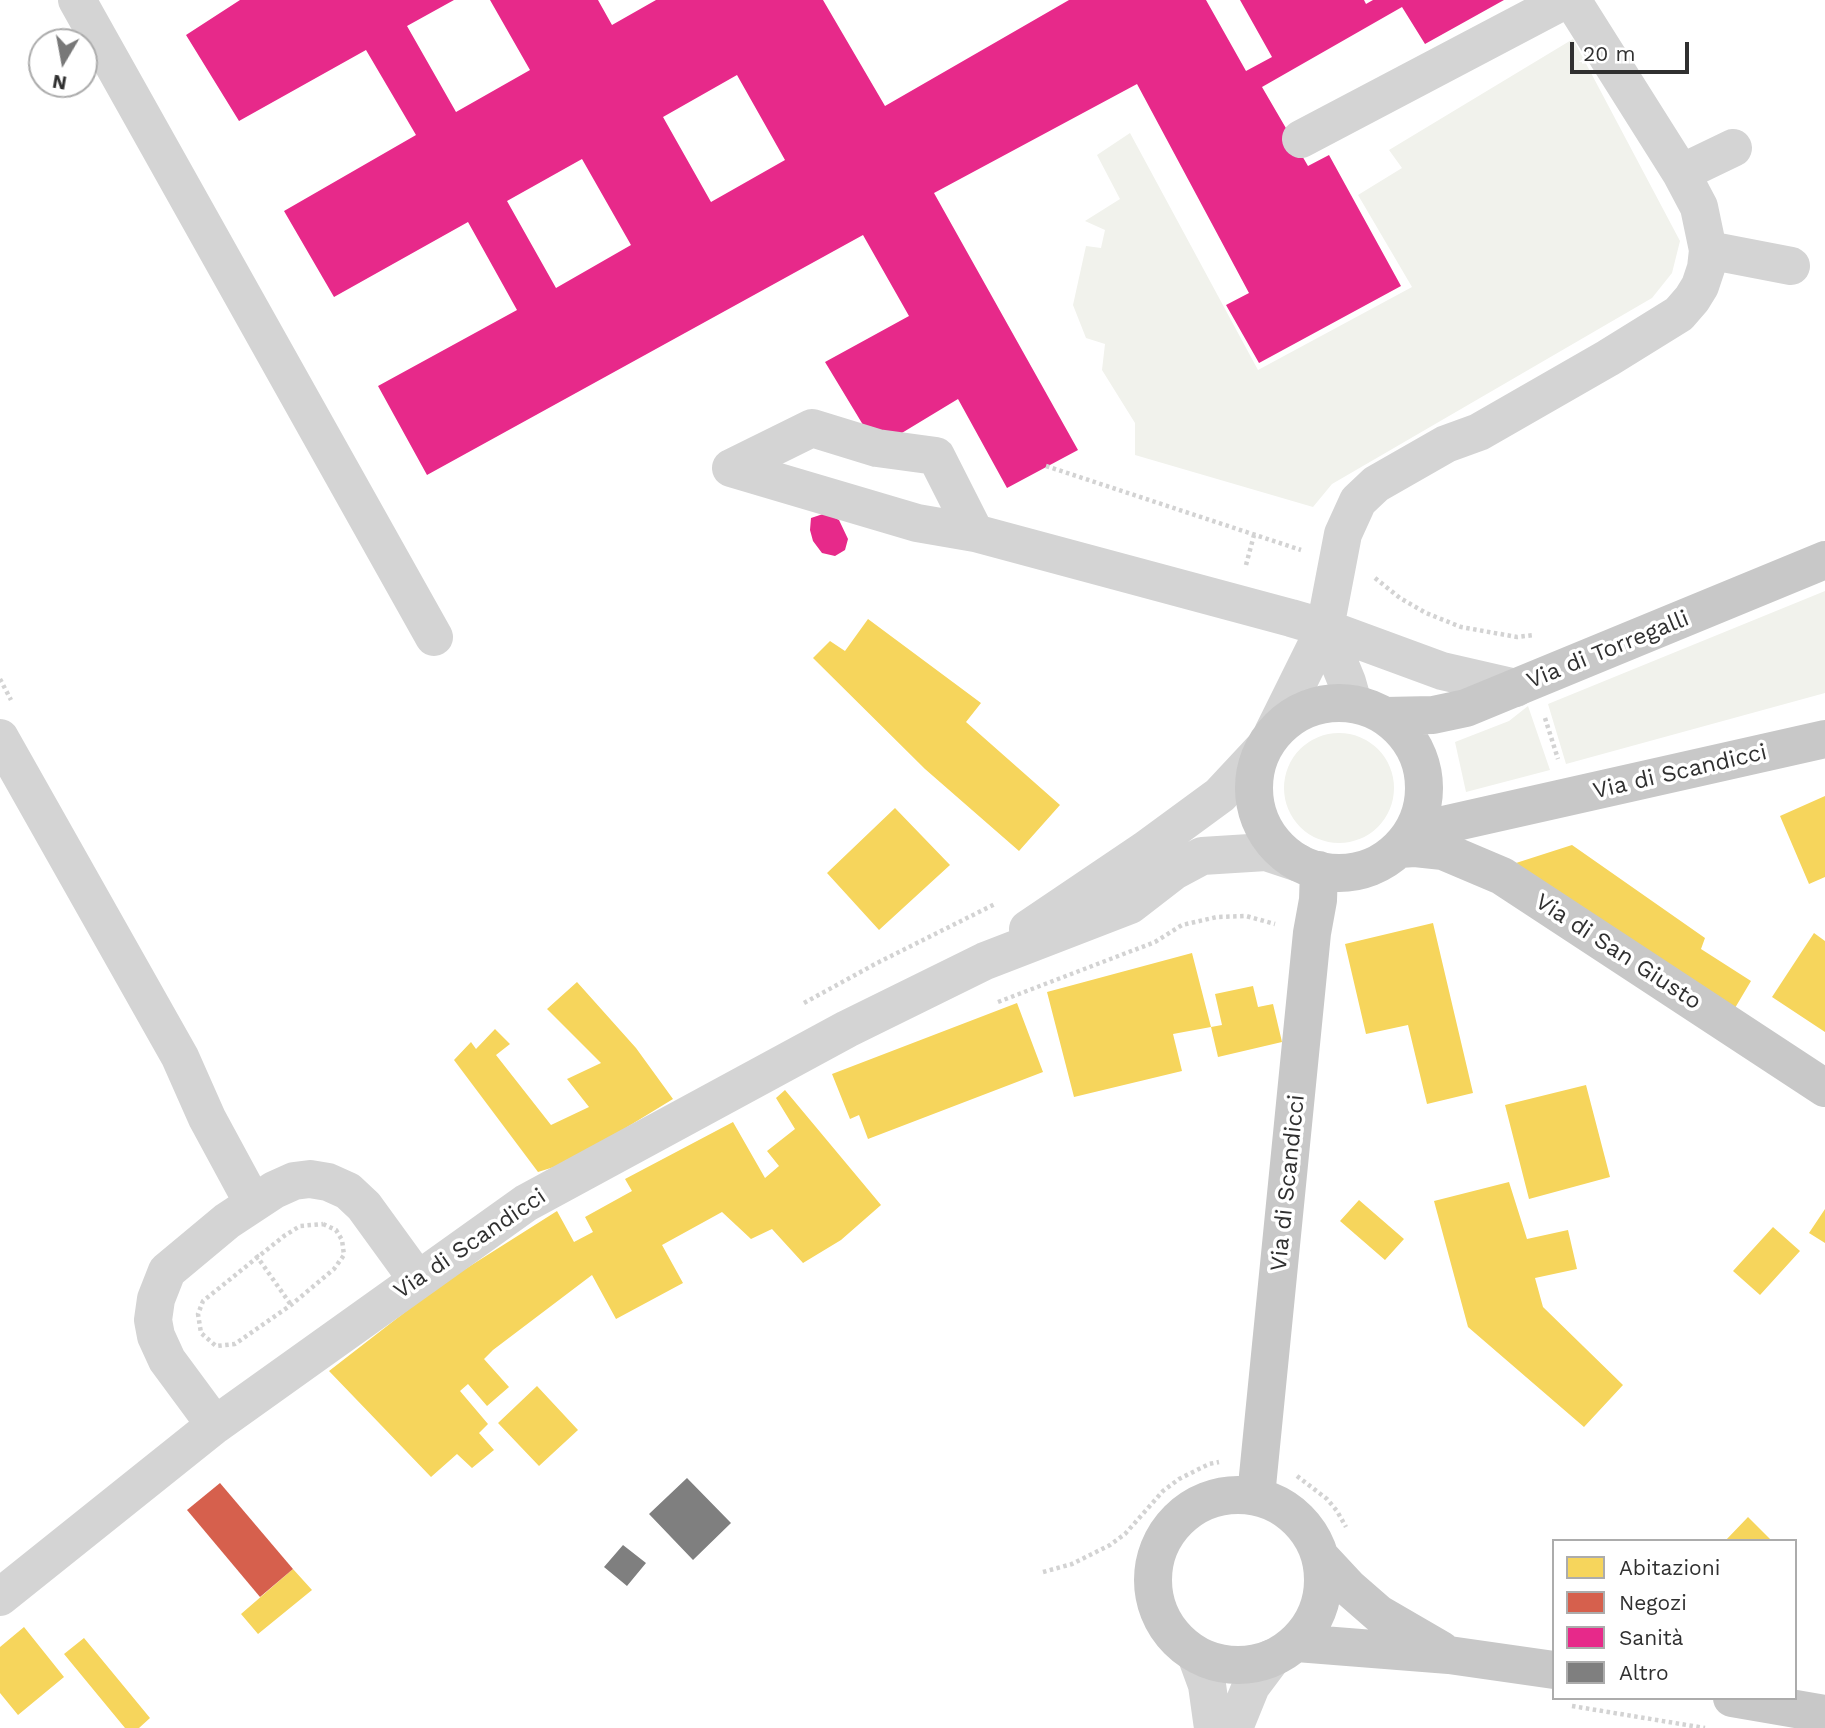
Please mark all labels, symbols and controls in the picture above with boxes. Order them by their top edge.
north arrow [28,28,98,98]
scale bar [1573,28,1692,72]
text: 20 m [1583,41,1635,66]
text: N [51,70,69,95]
street label: Via di Torregalli [1523,605,1693,695]
street label: Via di Scandicci [1590,739,1770,805]
street label: Via di San Giusto [1530,888,1706,1016]
street label: Via di Scandicci [1265,1093,1311,1273]
street label: Via di Scandicci [389,1183,551,1305]
legend [1552,1539,1797,1700]
text: Abitazioni [1619,1555,1720,1580]
text: Negozi [1619,1590,1687,1615]
text: Sanità [1619,1625,1683,1650]
text: Altro [1619,1660,1669,1685]

